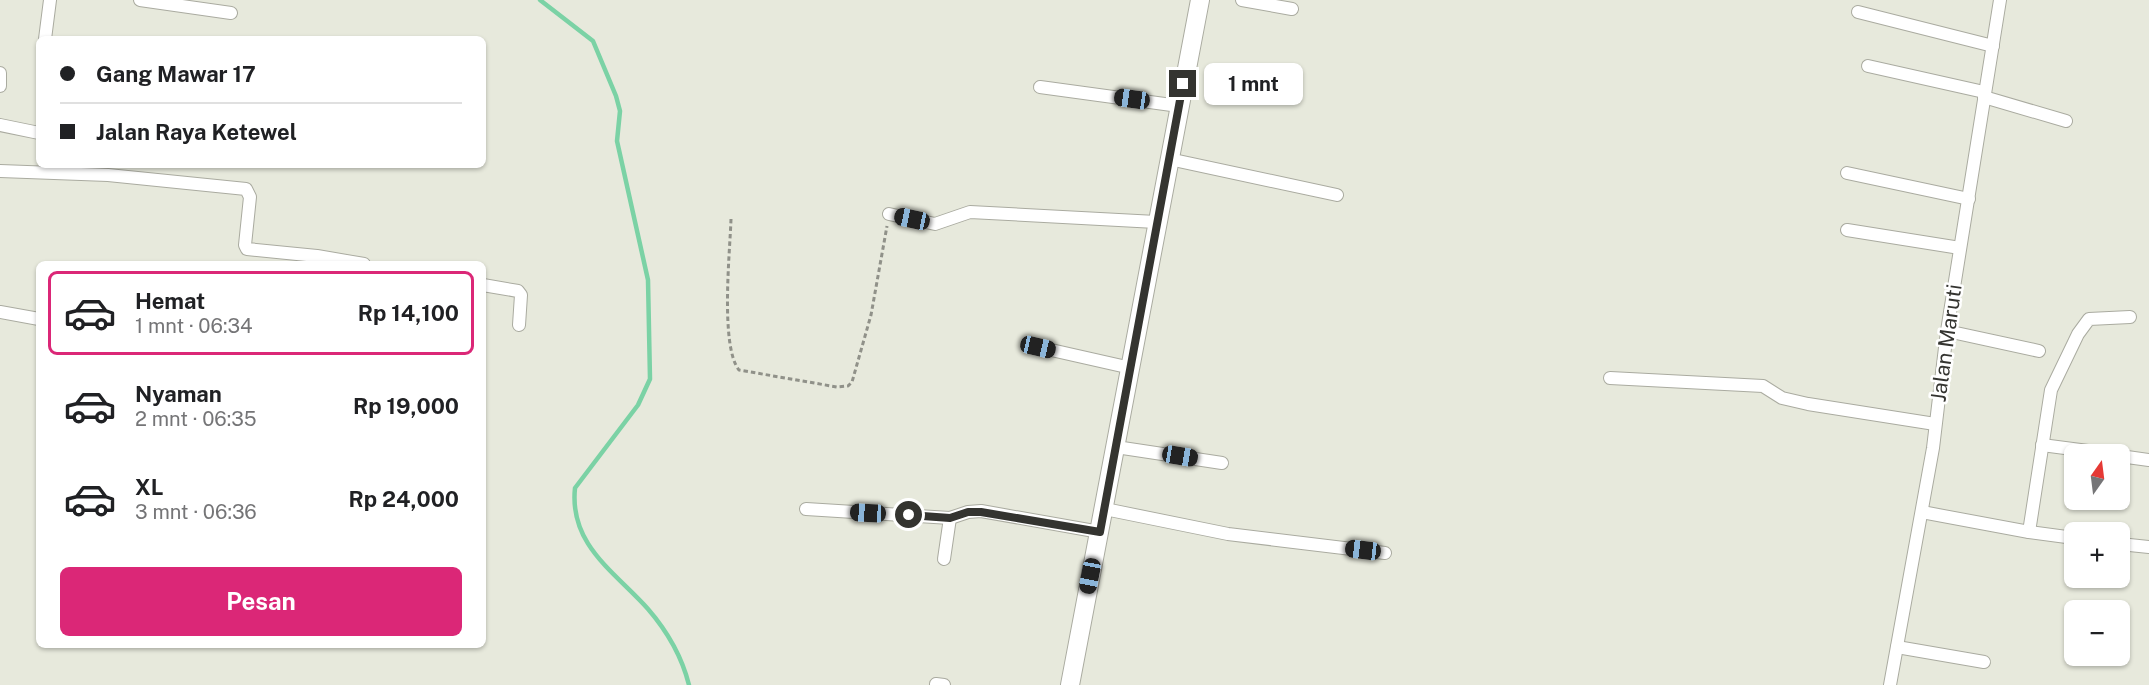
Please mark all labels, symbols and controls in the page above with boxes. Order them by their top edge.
text: Gang Mawar 17 [96,61,256,87]
callout: 1 mnt [1204,63,1303,105]
route end [1169,70,1196,97]
text: 1 mnt [1228,72,1279,96]
car [1113,88,1151,110]
text: Jalan Raya Ketewel [96,119,297,145]
car [893,206,931,232]
street label: Jalan Maruti [1925,282,1967,404]
icon: car [63,286,117,340]
text: Hemat [135,288,205,314]
text: Rp 14,100 [358,300,459,326]
text: 1 mnt · 06:34 [135,314,253,338]
car [1018,334,1058,360]
icon: car [63,379,117,433]
text: Nyaman [135,381,222,407]
text: Rp 19,000 [353,393,459,419]
text: 2 mnt · 06:35 [135,407,257,431]
car [1161,444,1199,468]
north arrow [2064,444,2130,510]
map controls [2064,444,2130,666]
icon: car [63,472,117,526]
text: XL [135,474,163,500]
text: Rp 24,000 [349,486,459,512]
text: 3 mnt · 06:36 [135,500,257,524]
route start [895,501,922,528]
car [850,503,886,523]
button: + [2064,522,2130,588]
car [1344,539,1382,561]
car [1078,557,1102,595]
button: Pesan [60,567,462,636]
button: − [2064,600,2130,666]

